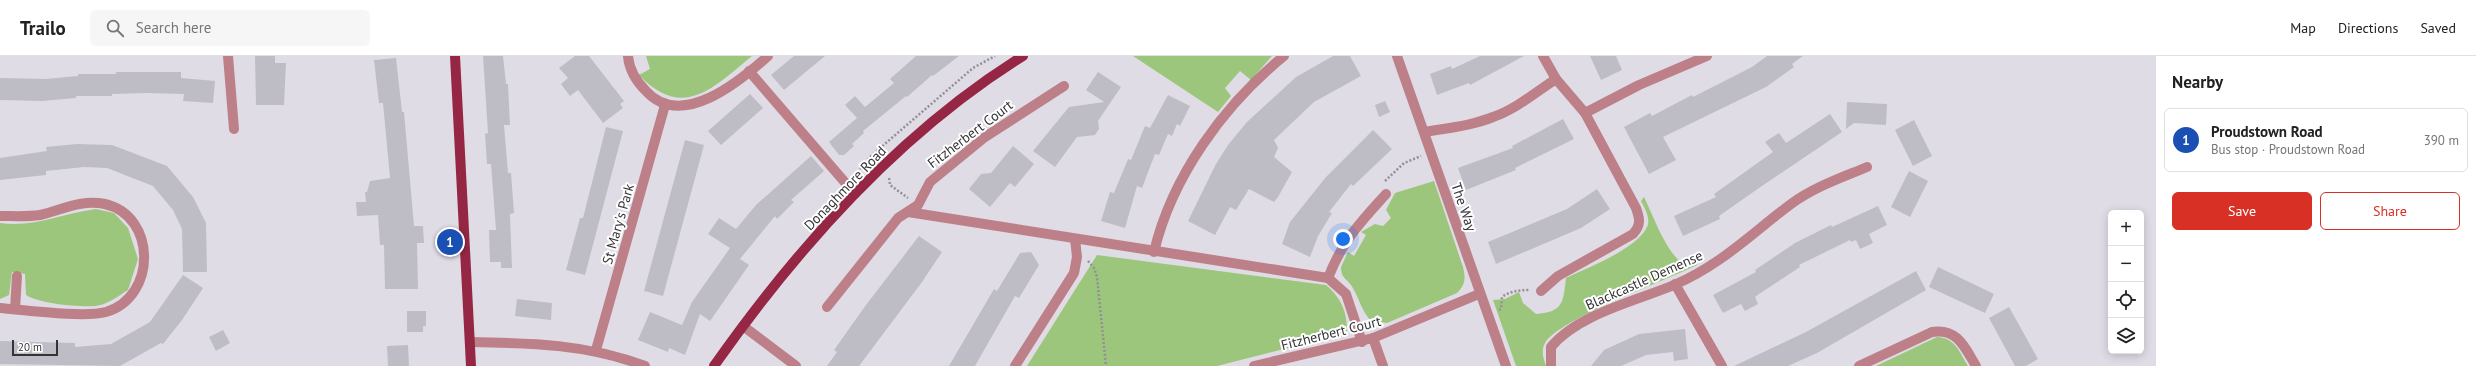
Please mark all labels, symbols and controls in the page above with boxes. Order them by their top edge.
search box [90,10,370,46]
text: Trailo [20,16,66,40]
icon: search [104,17,126,39]
text: Search here [136,18,211,37]
text: Map [2290,19,2316,37]
text: Directions [2338,19,2398,37]
text: Saved [2420,19,2456,37]
text: Nearby [2172,71,2223,93]
street label: Fitzherbert Court [924,96,1016,172]
text: Proudstown Road [2211,122,2323,141]
text: 1 [2182,132,2190,149]
text: 390 m [2424,132,2459,149]
text: Bus stop · Proudstown Road [2211,141,2365,158]
street label: Donaghmore Road [800,142,890,234]
street label: The Way [1447,180,1481,234]
street label: St Mary's Park [598,181,638,266]
button: Save [2172,192,2312,230]
button: Share [2320,192,2460,230]
map controls [2108,210,2144,354]
button: + [2108,210,2144,246]
pin: 1 [437,227,463,257]
your location [1333,229,1353,249]
street label: Blackcastle Demense [1583,246,1705,314]
button: − [2108,246,2144,282]
button: locate [2108,282,2144,318]
street label: Fitzherbert Court [1279,312,1383,354]
button: layers [2108,318,2144,354]
scale bar [12,338,58,357]
text: 20 m [18,340,42,354]

